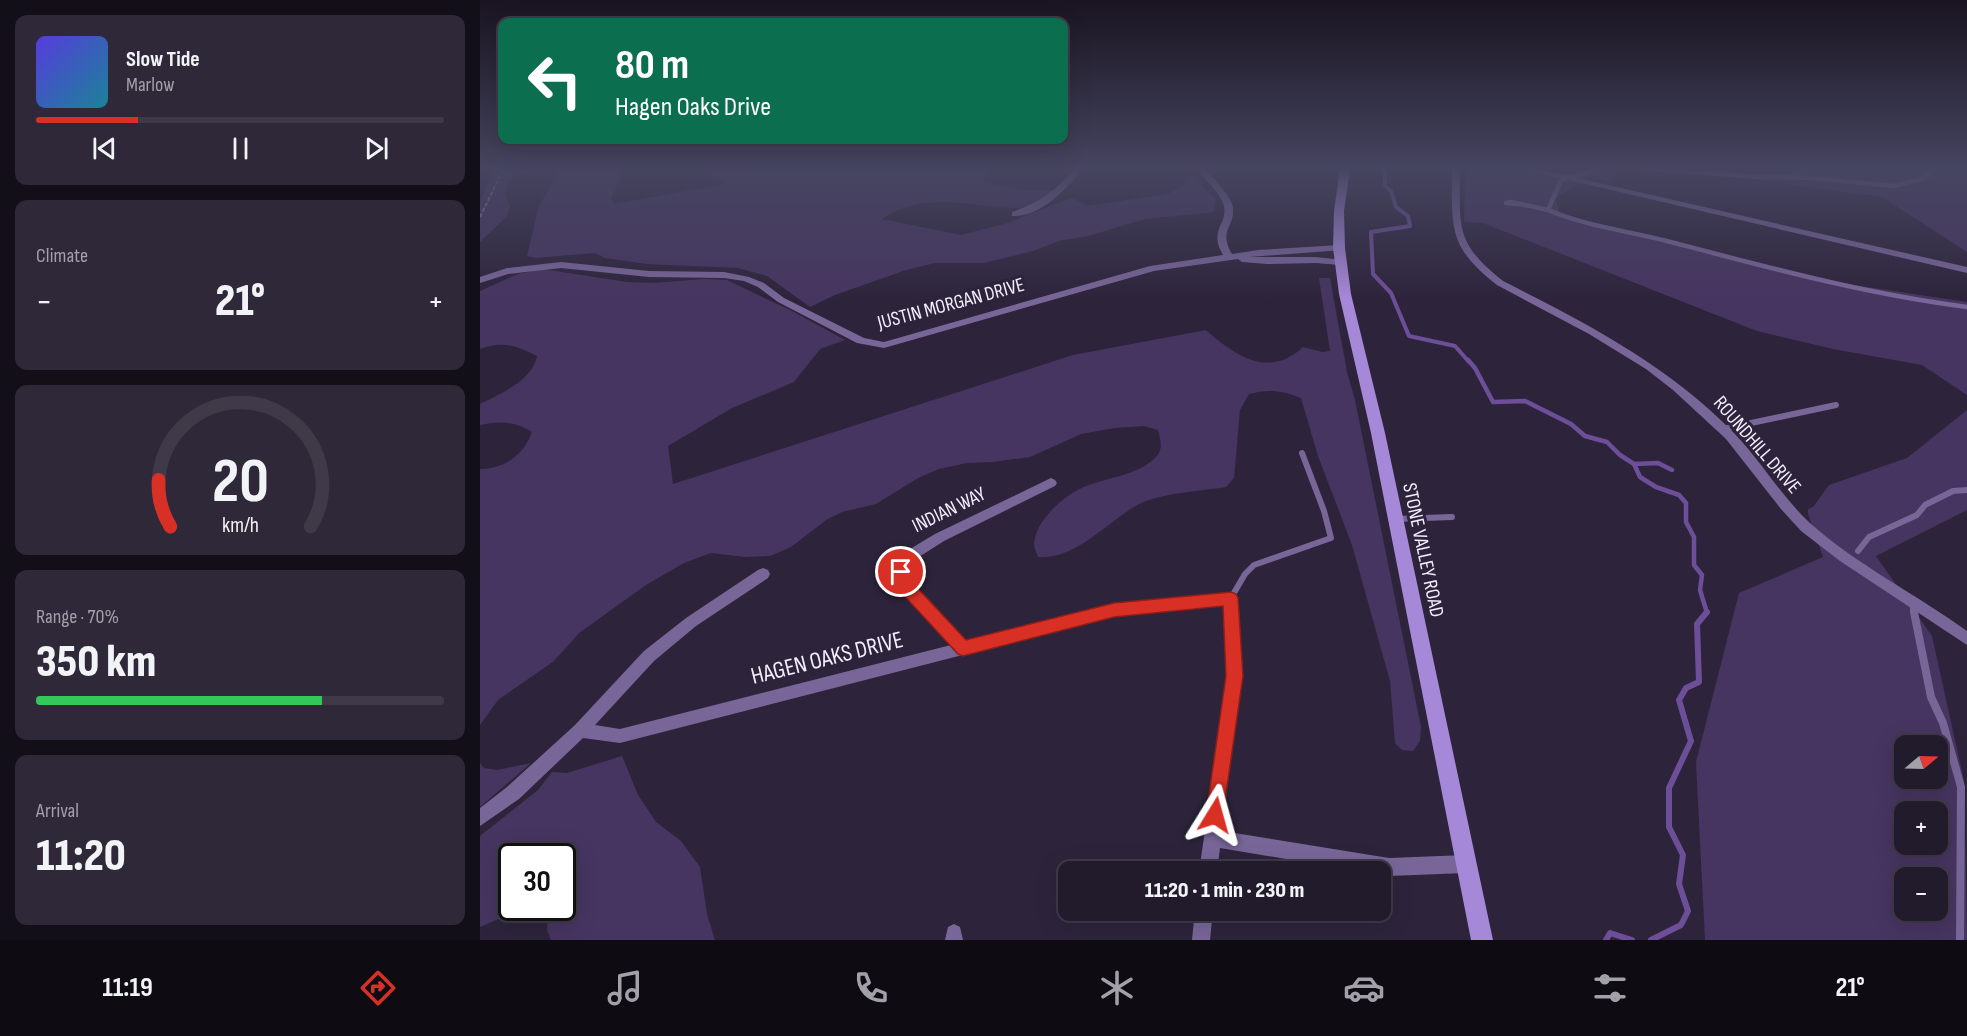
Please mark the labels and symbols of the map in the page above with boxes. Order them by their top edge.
street label: JUSTIN MORGAN DRIVE [874,273,1027,335]
street label: ROUNDHILL DRIVE [1708,391,1806,499]
street label: STONE VALLEY ROAD [1397,481,1449,619]
street label: INDIAN WAY [908,482,990,538]
pin [875,546,926,597]
street label: HAGEN OAKS DRIVE [748,625,906,691]
north arrow [1894,735,1948,789]
position arrow [1183,783,1247,847]
speed limit sign: 30 [498,843,576,921]

